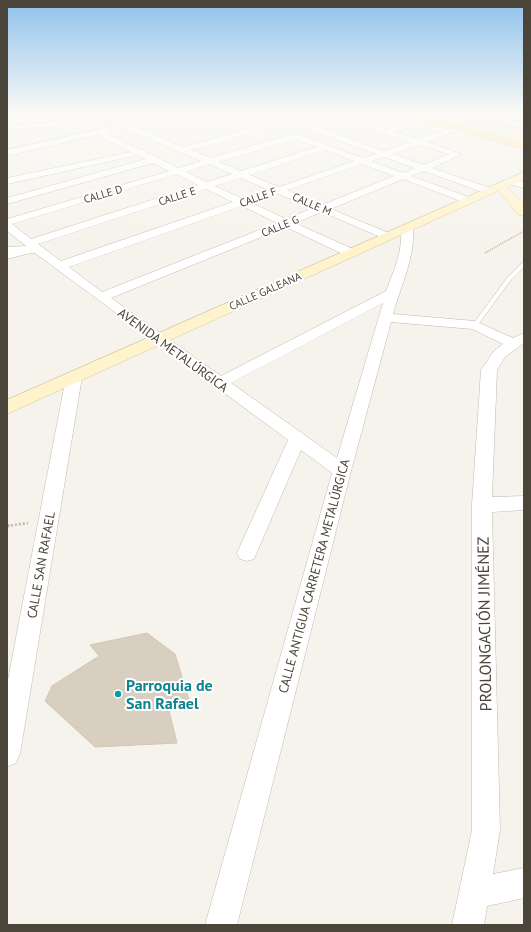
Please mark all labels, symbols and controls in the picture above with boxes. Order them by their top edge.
street label: CALLE D [82,182,124,206]
street label: CALLE E [157,183,198,209]
street label: CALLE F [238,184,279,210]
street label: CALLE M [290,189,334,219]
street label: CALLE G [259,212,301,240]
street label: CALLE GALEANA [227,269,304,313]
street label: AVENIDA METALÚRGICA [114,304,232,396]
street label: CALLE ANTIGUA CARRETERA METALÚRGICA [275,457,354,695]
street label: CALLE SAN RAFAEL [23,510,59,620]
street label: PROLONGACIÓN JIMÉNEZ [472,536,496,712]
place label: Parroquia de San Rafael [126,675,213,713]
marker: Parroquia de San Rafael [113,689,123,699]

